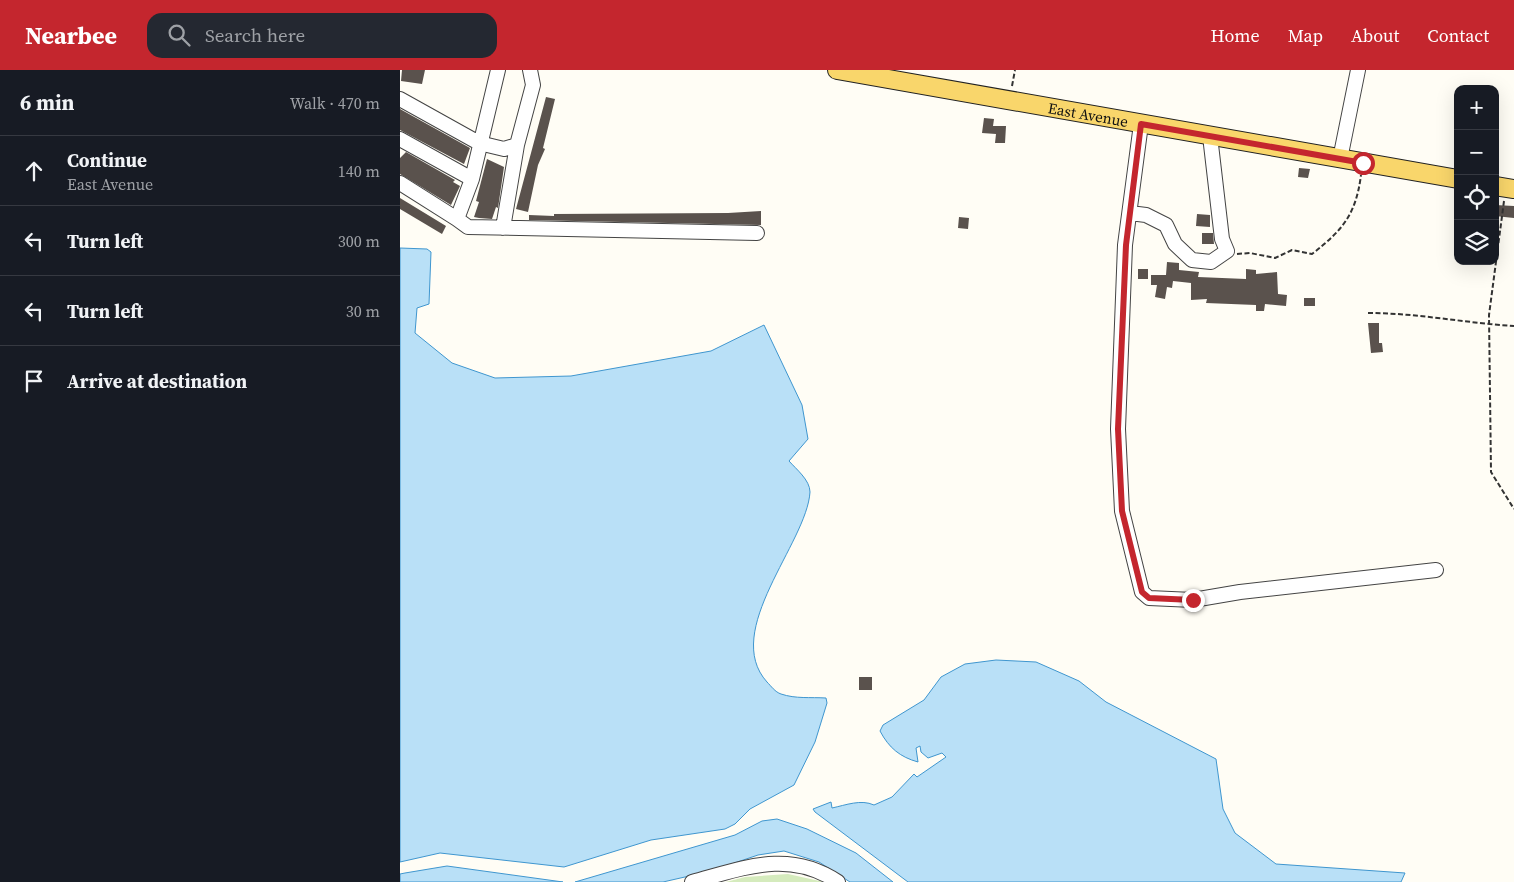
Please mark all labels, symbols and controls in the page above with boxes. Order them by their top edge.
search box [147,13,497,58]
text: Nearbee [25,19,117,52]
icon: search [165,21,193,49]
text: Search here [205,22,305,48]
text: Home [1211,23,1260,48]
text: Map [1288,23,1323,48]
text: About [1351,23,1399,48]
text: Contact [1427,23,1489,48]
map controls [1454,85,1499,265]
button: + [1454,85,1499,130]
text: 6 min [20,88,75,117]
text: Walk · 470 m [290,92,380,114]
street label: East Avenue [1047,97,1130,131]
button: − [1454,130,1499,175]
text: Continue [67,147,147,173]
route start [1352,152,1375,175]
icon: ahead [20,157,48,185]
text: 140 m [338,160,380,182]
text: East Avenue [67,173,153,195]
button: locate [1454,175,1499,220]
button: layers [1454,220,1499,265]
icon: left [20,227,48,255]
text: Turn left [67,228,143,254]
text: 300 m [338,230,380,252]
icon: left [20,297,48,325]
text: Turn left [67,298,143,324]
text: 30 m [346,300,380,322]
icon: arrive [20,367,48,395]
text: Arrive at destination [67,368,247,394]
route end [1182,589,1205,612]

